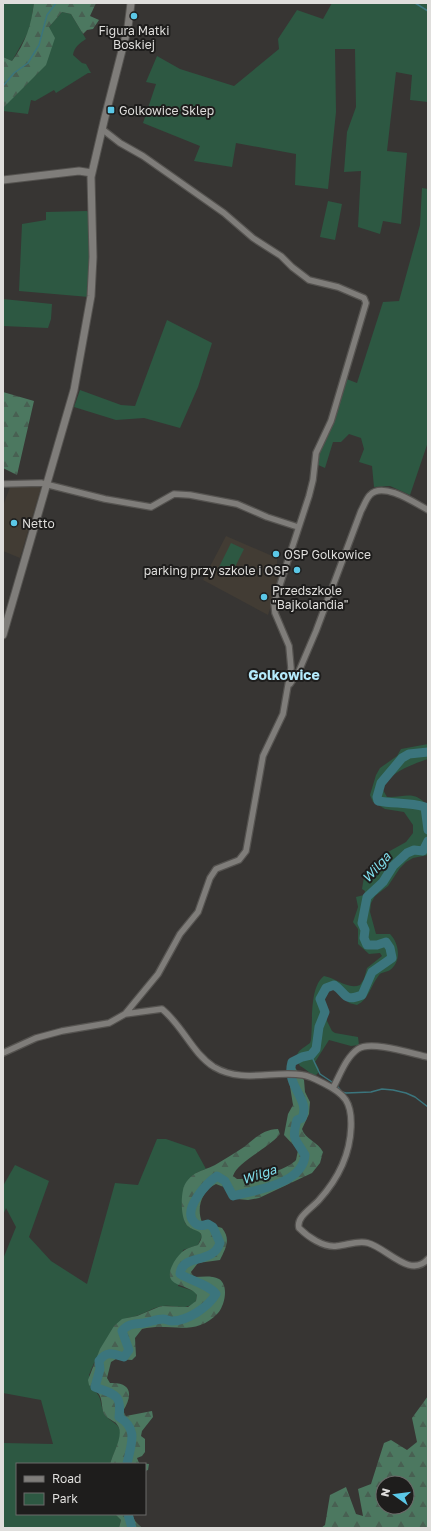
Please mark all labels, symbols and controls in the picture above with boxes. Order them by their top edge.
marker: Figura Matki Boskiej [129,11,139,21]
place label: Figura Matki Boskiej [98,23,170,52]
place label: Golkowice Sklep [119,103,214,118]
marker: Golkowice Sklep [106,105,116,115]
place label: Netto [22,516,55,531]
marker: Netto [9,518,19,528]
place label: OSP Golkowice [284,547,371,562]
marker: OSP Golkowice [271,549,281,559]
place label: parking przy szkole i OSP [144,563,289,578]
marker: parking przy szkole i OSP [292,565,302,575]
place label: Przedszkole "Bajkolandia" [272,583,348,612]
marker: Przedszkole "Bajkolandia" [259,592,269,602]
district label: Golkowice [248,666,320,683]
water label: Wilga [358,848,394,885]
water label: Wilga [240,1161,279,1187]
legend [16,1463,146,1515]
text: Road [52,1471,81,1486]
north arrow [375,1475,415,1515]
text: N [377,1487,392,1498]
text: Park [52,1491,78,1506]

